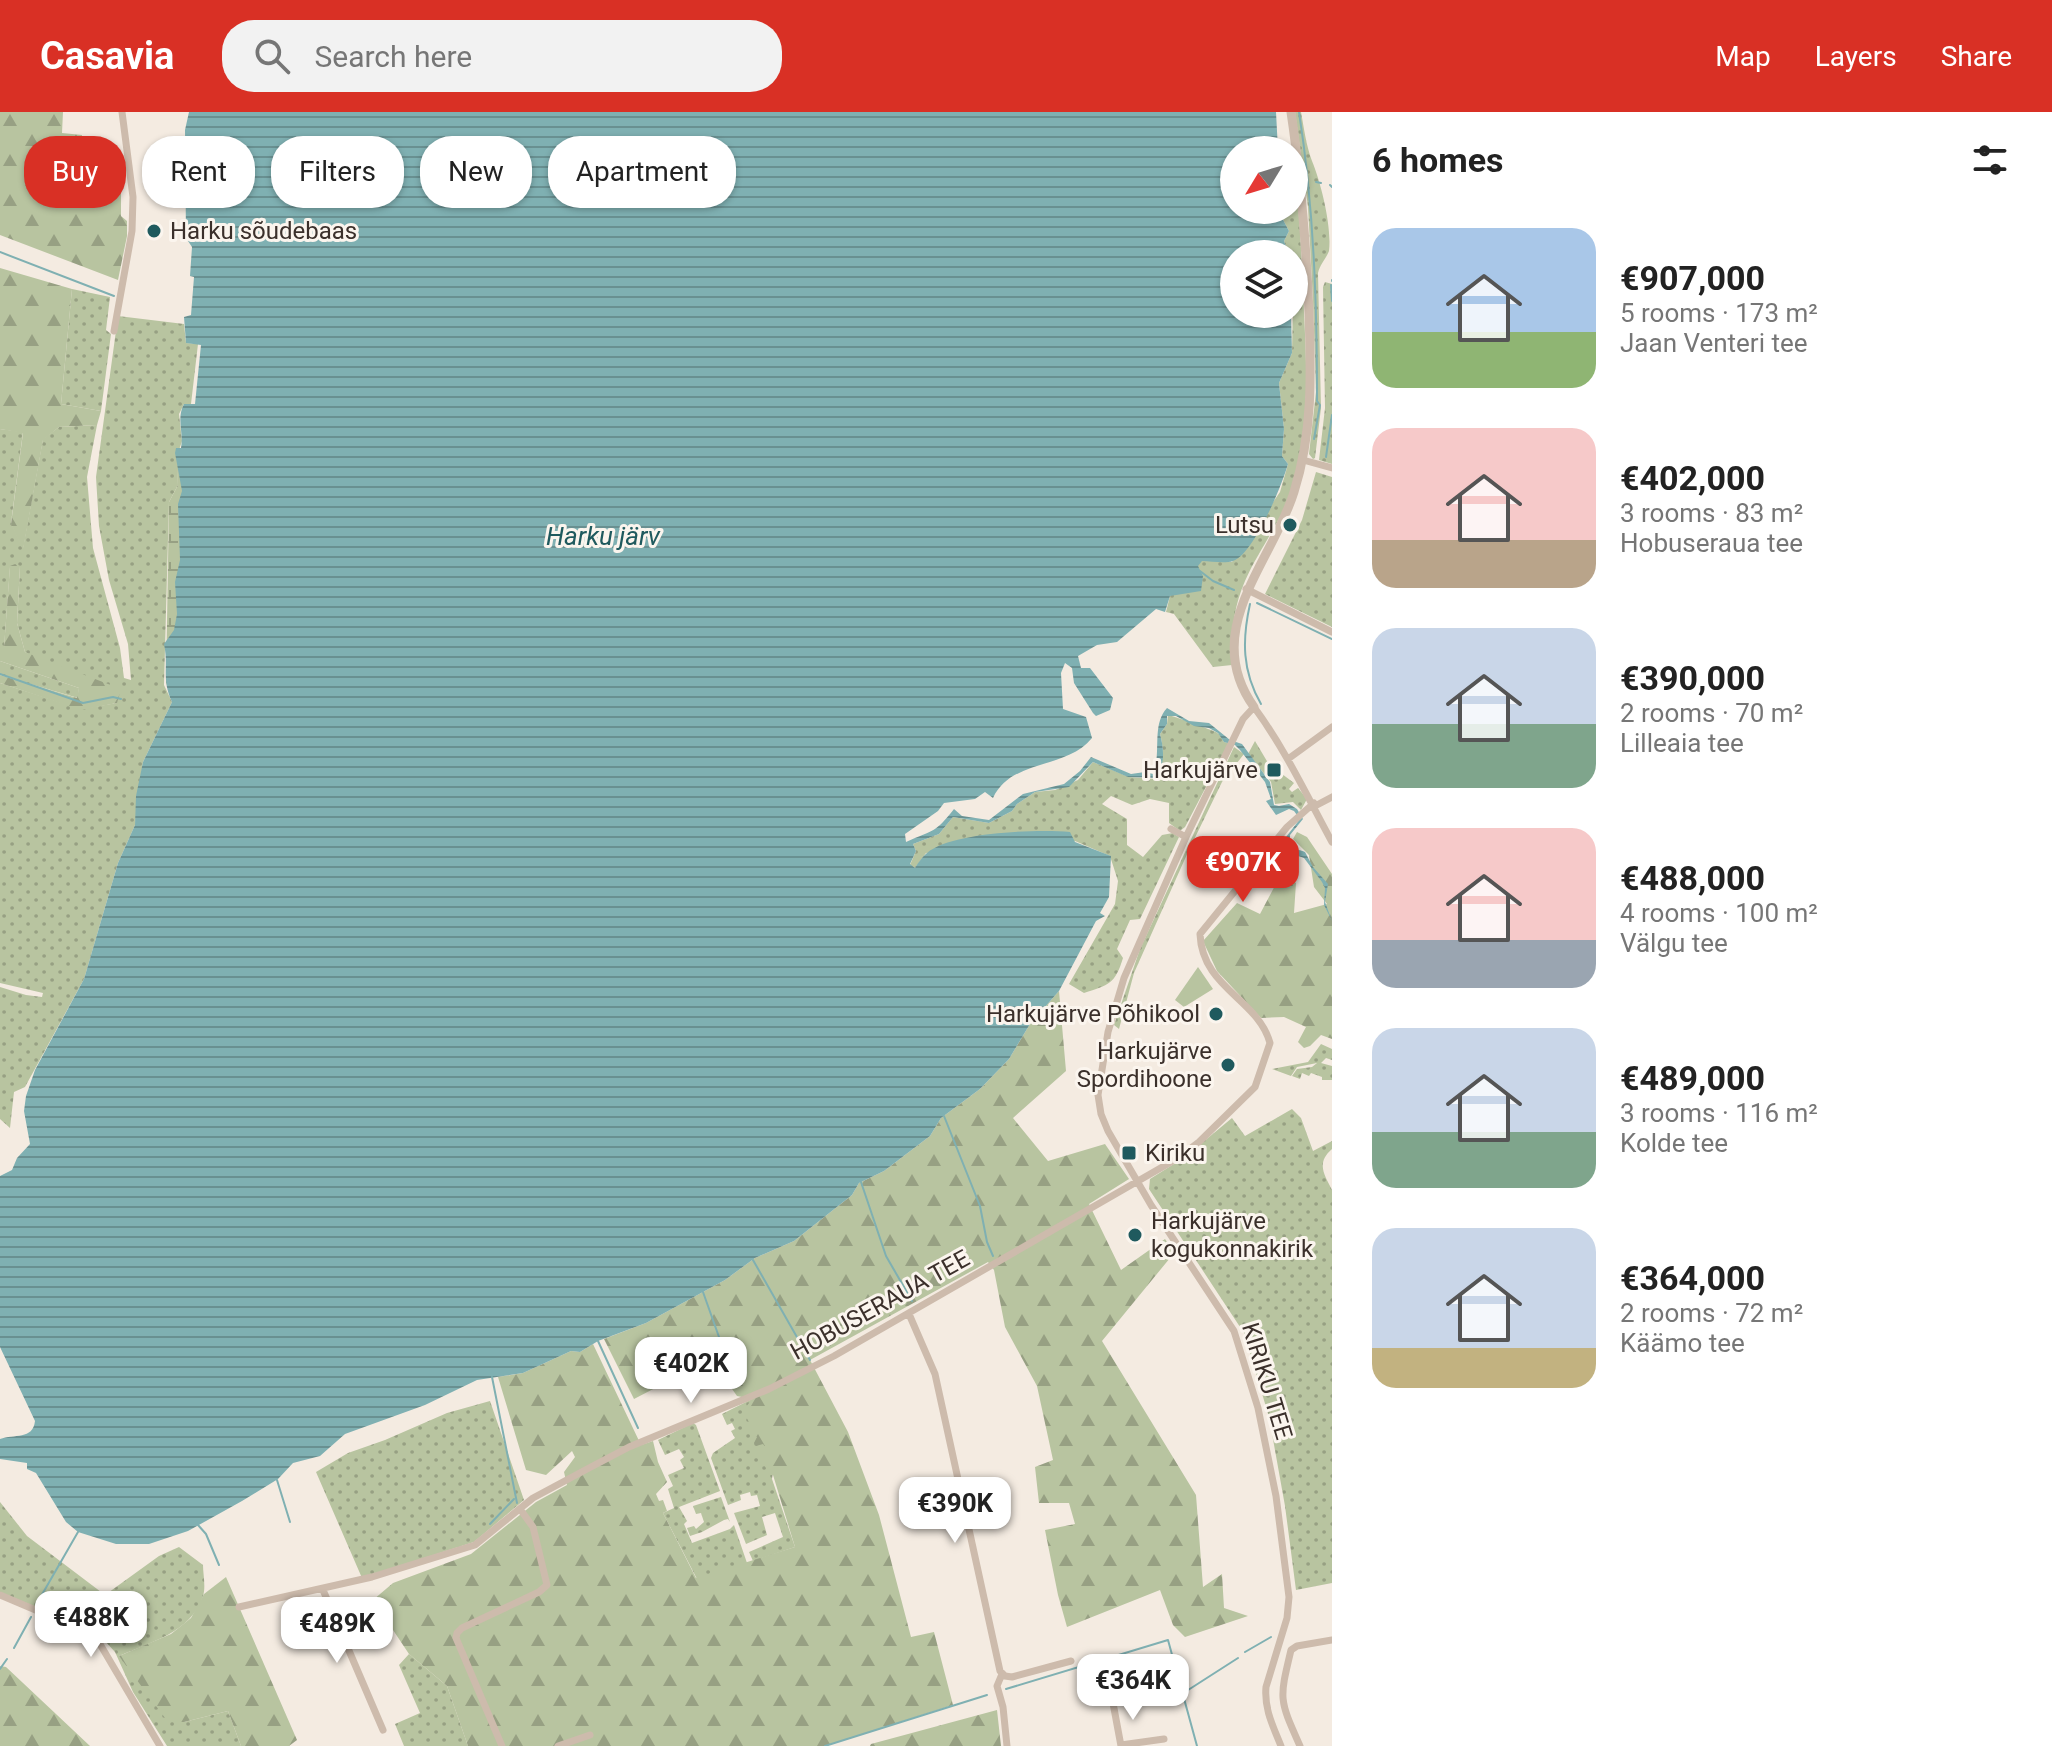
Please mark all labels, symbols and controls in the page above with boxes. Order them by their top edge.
search box [222,20,782,92]
text: Casavia [40,34,174,78]
icon: search [250,34,294,78]
text: Search here [314,39,472,74]
text: Map [1715,40,1771,73]
text: Layers [1815,40,1897,73]
text: Share [1941,40,2012,73]
chip: Buy [24,136,126,208]
chip: Rent [142,136,255,208]
chip: Filters [271,136,404,208]
chip: New [420,136,532,208]
chip: Apartment [548,136,736,208]
north arrow [1220,136,1308,224]
map controls [1220,136,1308,328]
icon: filters [1968,138,2012,182]
text: 6 homes [1372,140,1503,180]
place label: Harku sõudebaas [170,217,357,245]
marker: Harku sõudebaas [145,222,163,240]
button: layers [1220,240,1308,328]
text: €907,000 [1620,258,1765,298]
icon: home [1436,260,1532,356]
text: 5 rooms · 173 m² [1620,298,1818,328]
text: Jaan Venteri tee [1620,328,1808,358]
text: €402,000 [1620,458,1765,498]
icon: home [1436,460,1532,556]
text: 3 rooms · 83 m² [1620,498,1803,528]
place label: Lutsu [1215,511,1274,539]
marker: Lutsu [1281,516,1299,534]
water label: Harku järv [546,521,661,551]
text: Hobuseraua tee [1620,528,1803,558]
text: €390,000 [1620,658,1765,698]
icon: home [1436,660,1532,756]
text: 2 rooms · 70 m² [1620,698,1803,728]
text: Lilleaia tee [1620,728,1744,758]
place label: Harkujärve [1143,756,1258,784]
marker: Harkujärve [1265,761,1283,779]
pin: €907K [1187,836,1299,904]
text: €907K [1205,847,1281,877]
text: €488,000 [1620,858,1765,898]
icon: home [1436,860,1532,956]
text: 4 rooms · 100 m² [1620,898,1818,928]
text: Välgu tee [1620,928,1728,958]
place label: Harkujärve Põhikool [986,1000,1200,1028]
marker: Harkujärve Põhikool [1207,1005,1225,1023]
place label: Harkujärve Spordihoone [1077,1037,1212,1093]
marker: Harkujärve Spordihoone [1219,1056,1237,1074]
text: €489,000 [1620,1058,1765,1098]
icon: home [1436,1060,1532,1156]
text: 3 rooms · 116 m² [1620,1098,1818,1128]
text: Kolde tee [1620,1128,1728,1158]
place label: Kiriku [1145,1139,1205,1167]
marker: Kiriku [1120,1144,1138,1162]
place label: Harkujärve kogukonnakirik [1151,1207,1314,1263]
marker: Harkujärve kogukonnakirik [1126,1226,1144,1244]
street label: HOBUSERAUA TEE [786,1244,974,1366]
text: €364,000 [1620,1258,1765,1298]
icon: home [1436,1260,1532,1356]
text: 2 rooms · 72 m² [1620,1298,1803,1328]
street label: KIRIKU TEE [1236,1319,1298,1443]
text: Käämo tee [1620,1328,1745,1358]
pin: €402K [635,1337,747,1405]
text: €402K [653,1348,729,1378]
pin: €390K [899,1477,1011,1545]
text: €390K [917,1488,993,1518]
pin: €488K [35,1591,147,1659]
pin: €489K [281,1597,393,1665]
text: €488K [53,1602,129,1632]
text: €489K [299,1608,375,1638]
pin: €364K [1077,1654,1189,1722]
text: €364K [1095,1665,1171,1695]

